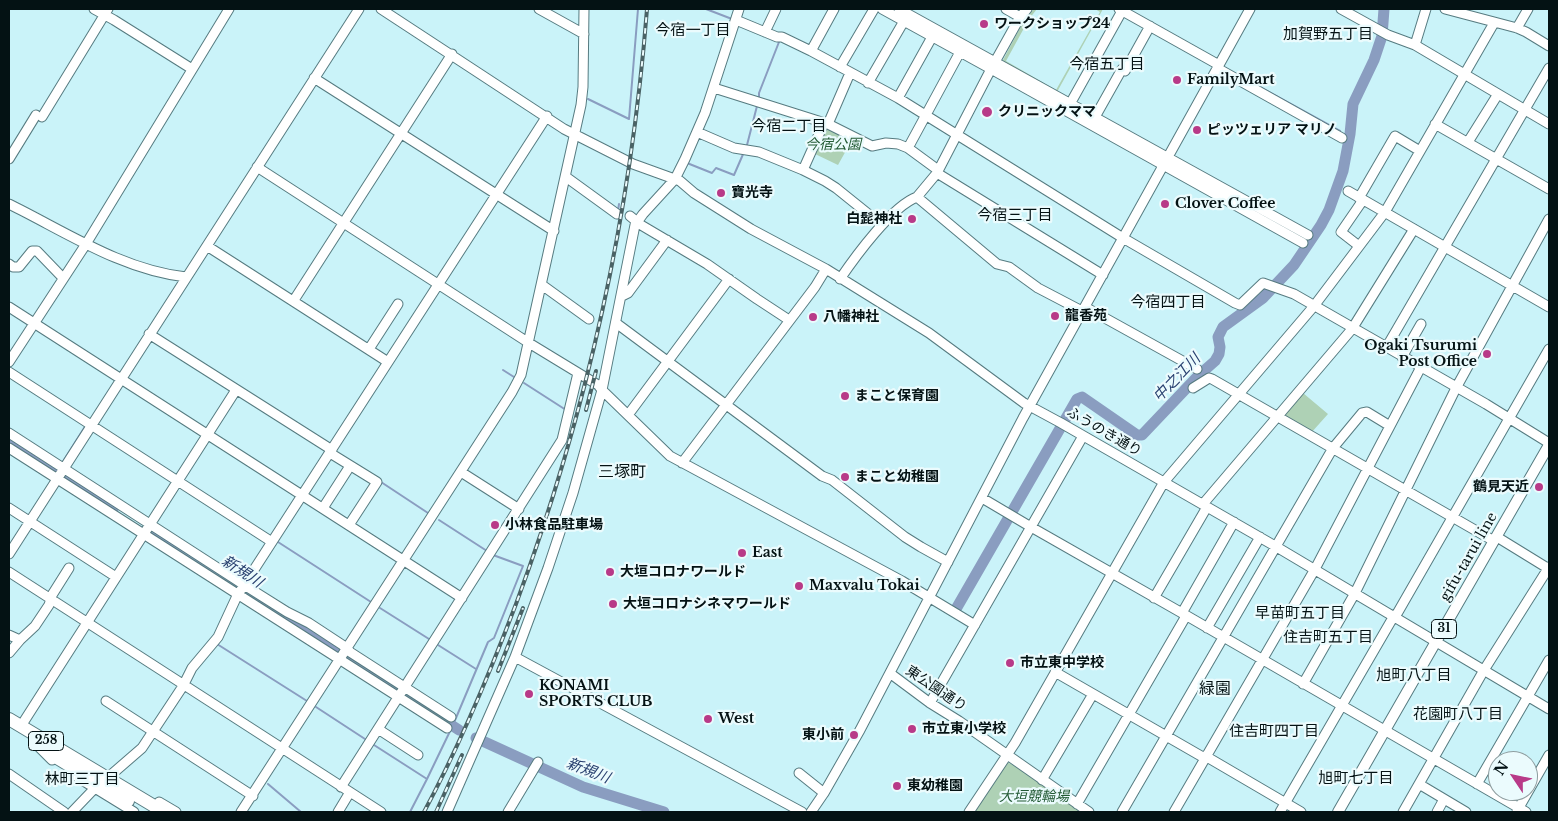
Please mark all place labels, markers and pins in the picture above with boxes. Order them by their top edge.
place label: ワークショップ24 [994,16,1110,32]
marker: ワークショップ24 [978,18,990,30]
place label: FamilyMart [1187,72,1275,88]
marker: FamilyMart [1171,74,1183,86]
place label: クリニックママ [998,104,1096,120]
marker: クリニックママ [980,105,994,119]
place label: ピッツェリア マリノ [1207,122,1337,138]
marker: ピッツェリア マリノ [1191,124,1203,136]
place label: 寶光寺 [731,185,773,201]
marker: 寶光寺 [715,187,727,199]
place label: Clover Coffee [1175,196,1275,212]
marker: Clover Coffee [1159,198,1171,210]
place label: 白髭神社 [846,211,902,227]
marker: 白髭神社 [906,213,918,225]
place label: 龍香苑 [1065,308,1107,324]
place label: 八幡神社 [823,309,879,325]
marker: 龍香苑 [1049,310,1061,322]
marker: 八幡神社 [807,311,819,323]
place label: Ogaki Tsurumi Post Office [1364,338,1477,371]
marker: Ogaki Tsurumi Post Office [1481,348,1493,360]
place label: まこと保育園 [855,388,939,404]
marker: まこと保育園 [839,390,851,402]
place label: まこと幼稚園 [855,469,939,485]
marker: まこと幼稚園 [839,471,851,483]
place label: 鶴見天近 [1473,479,1529,495]
marker: 鶴見天近 [1533,481,1545,493]
place label: 小林食品駐車場 [505,517,603,533]
marker: 小林食品駐車場 [489,519,501,531]
place label: East [752,545,783,561]
marker: East [736,547,748,559]
place label: 大垣コロナワールド [620,564,746,580]
marker: 大垣コロナワールド [604,566,616,578]
place label: Maxvalu Tokai [809,578,919,594]
marker: Maxvalu Tokai [793,580,805,592]
place label: 大垣コロナシネマワールド [623,596,791,612]
marker: 大垣コロナシネマワールド [607,598,619,610]
place label: 市立東中学校 [1020,655,1104,671]
marker: 市立東中学校 [1004,657,1016,669]
place label: KONAMI SPORTS CLUB [539,678,652,710]
marker: KONAMI SPORTS CLUB [523,688,535,700]
place label: West [718,711,754,727]
marker: West [702,713,714,725]
place label: 市立東小学校 [922,721,1006,737]
marker: 市立東小学校 [906,723,918,735]
place label: 東小前 [802,727,844,743]
marker: 東小前 [848,729,860,741]
place label: 東幼稚園 [907,778,963,794]
marker: 東幼稚園 [891,780,903,792]

